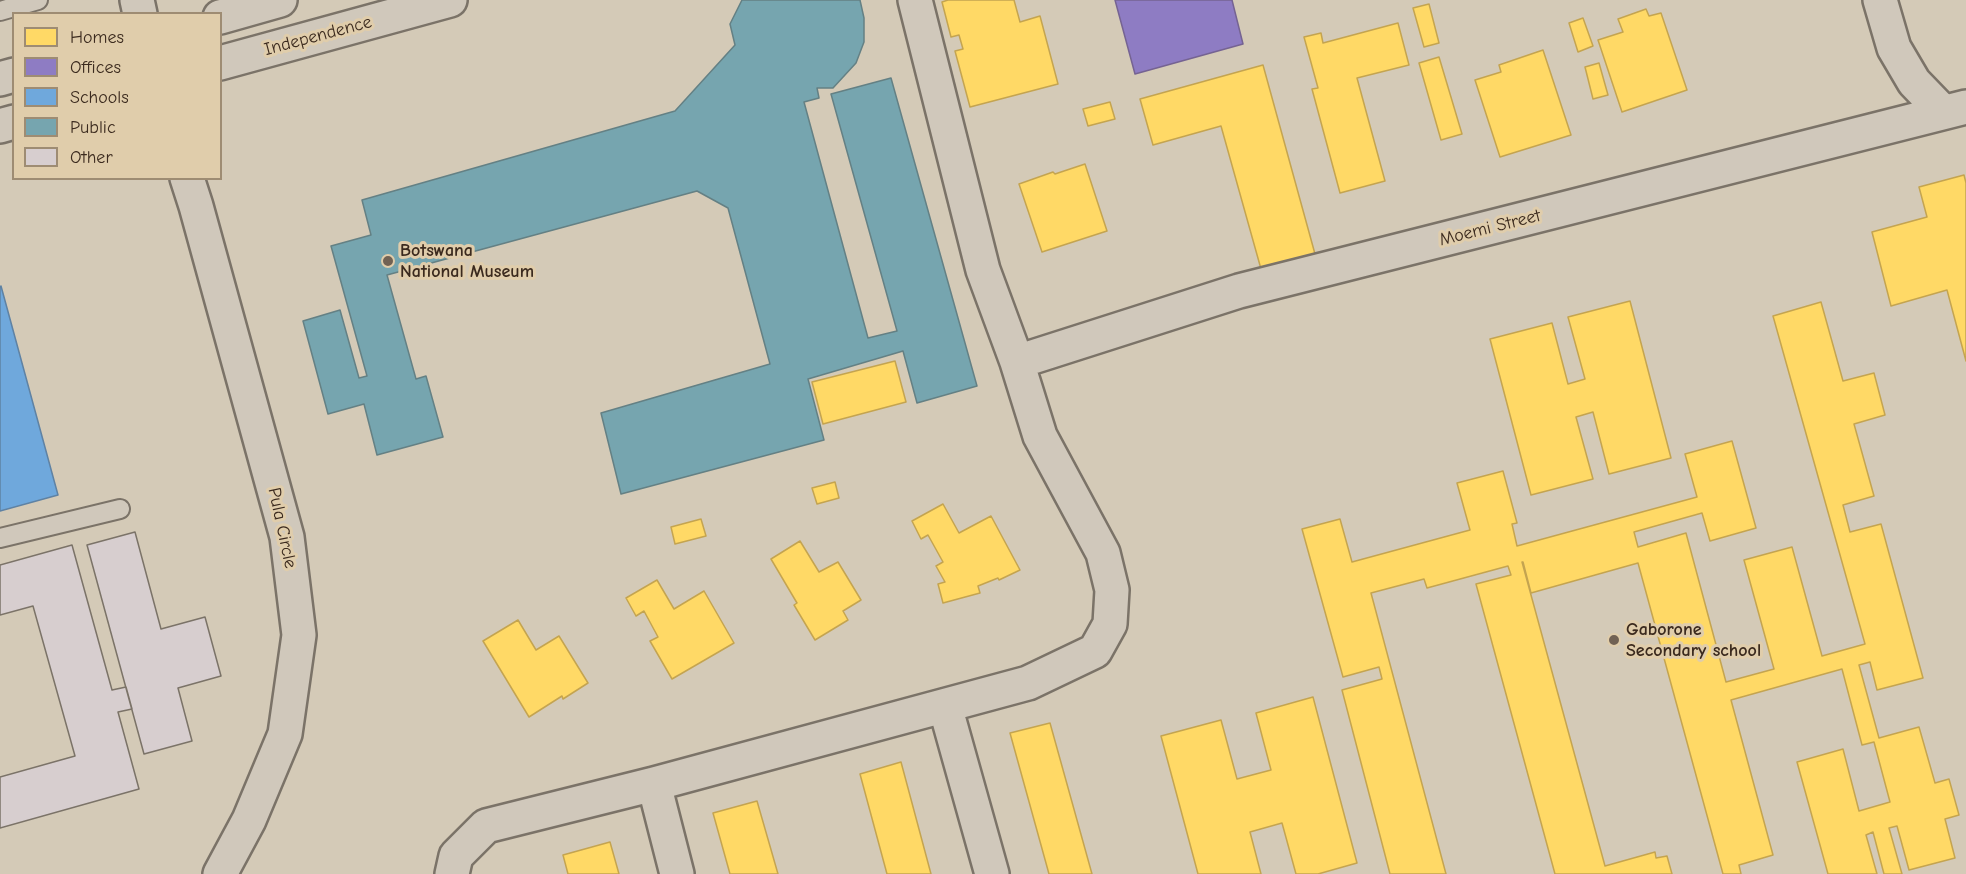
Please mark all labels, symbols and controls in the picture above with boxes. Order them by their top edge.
street label: Independence [262,11,374,61]
legend [12,12,222,180]
text: Homes [70,27,124,48]
text: Offices [70,57,121,78]
text: Schools [70,87,129,108]
text: Public [70,117,116,138]
text: Other [70,147,113,168]
street label: Moemi Street [1437,205,1543,251]
place label: Botswana National Museum [400,240,534,282]
marker: Botswana National Museum [381,254,395,268]
street label: Pula Circle [263,486,301,570]
place label: Gaborone Secondary school [1626,619,1761,662]
marker: Gaborone Secondary school [1607,633,1621,647]

